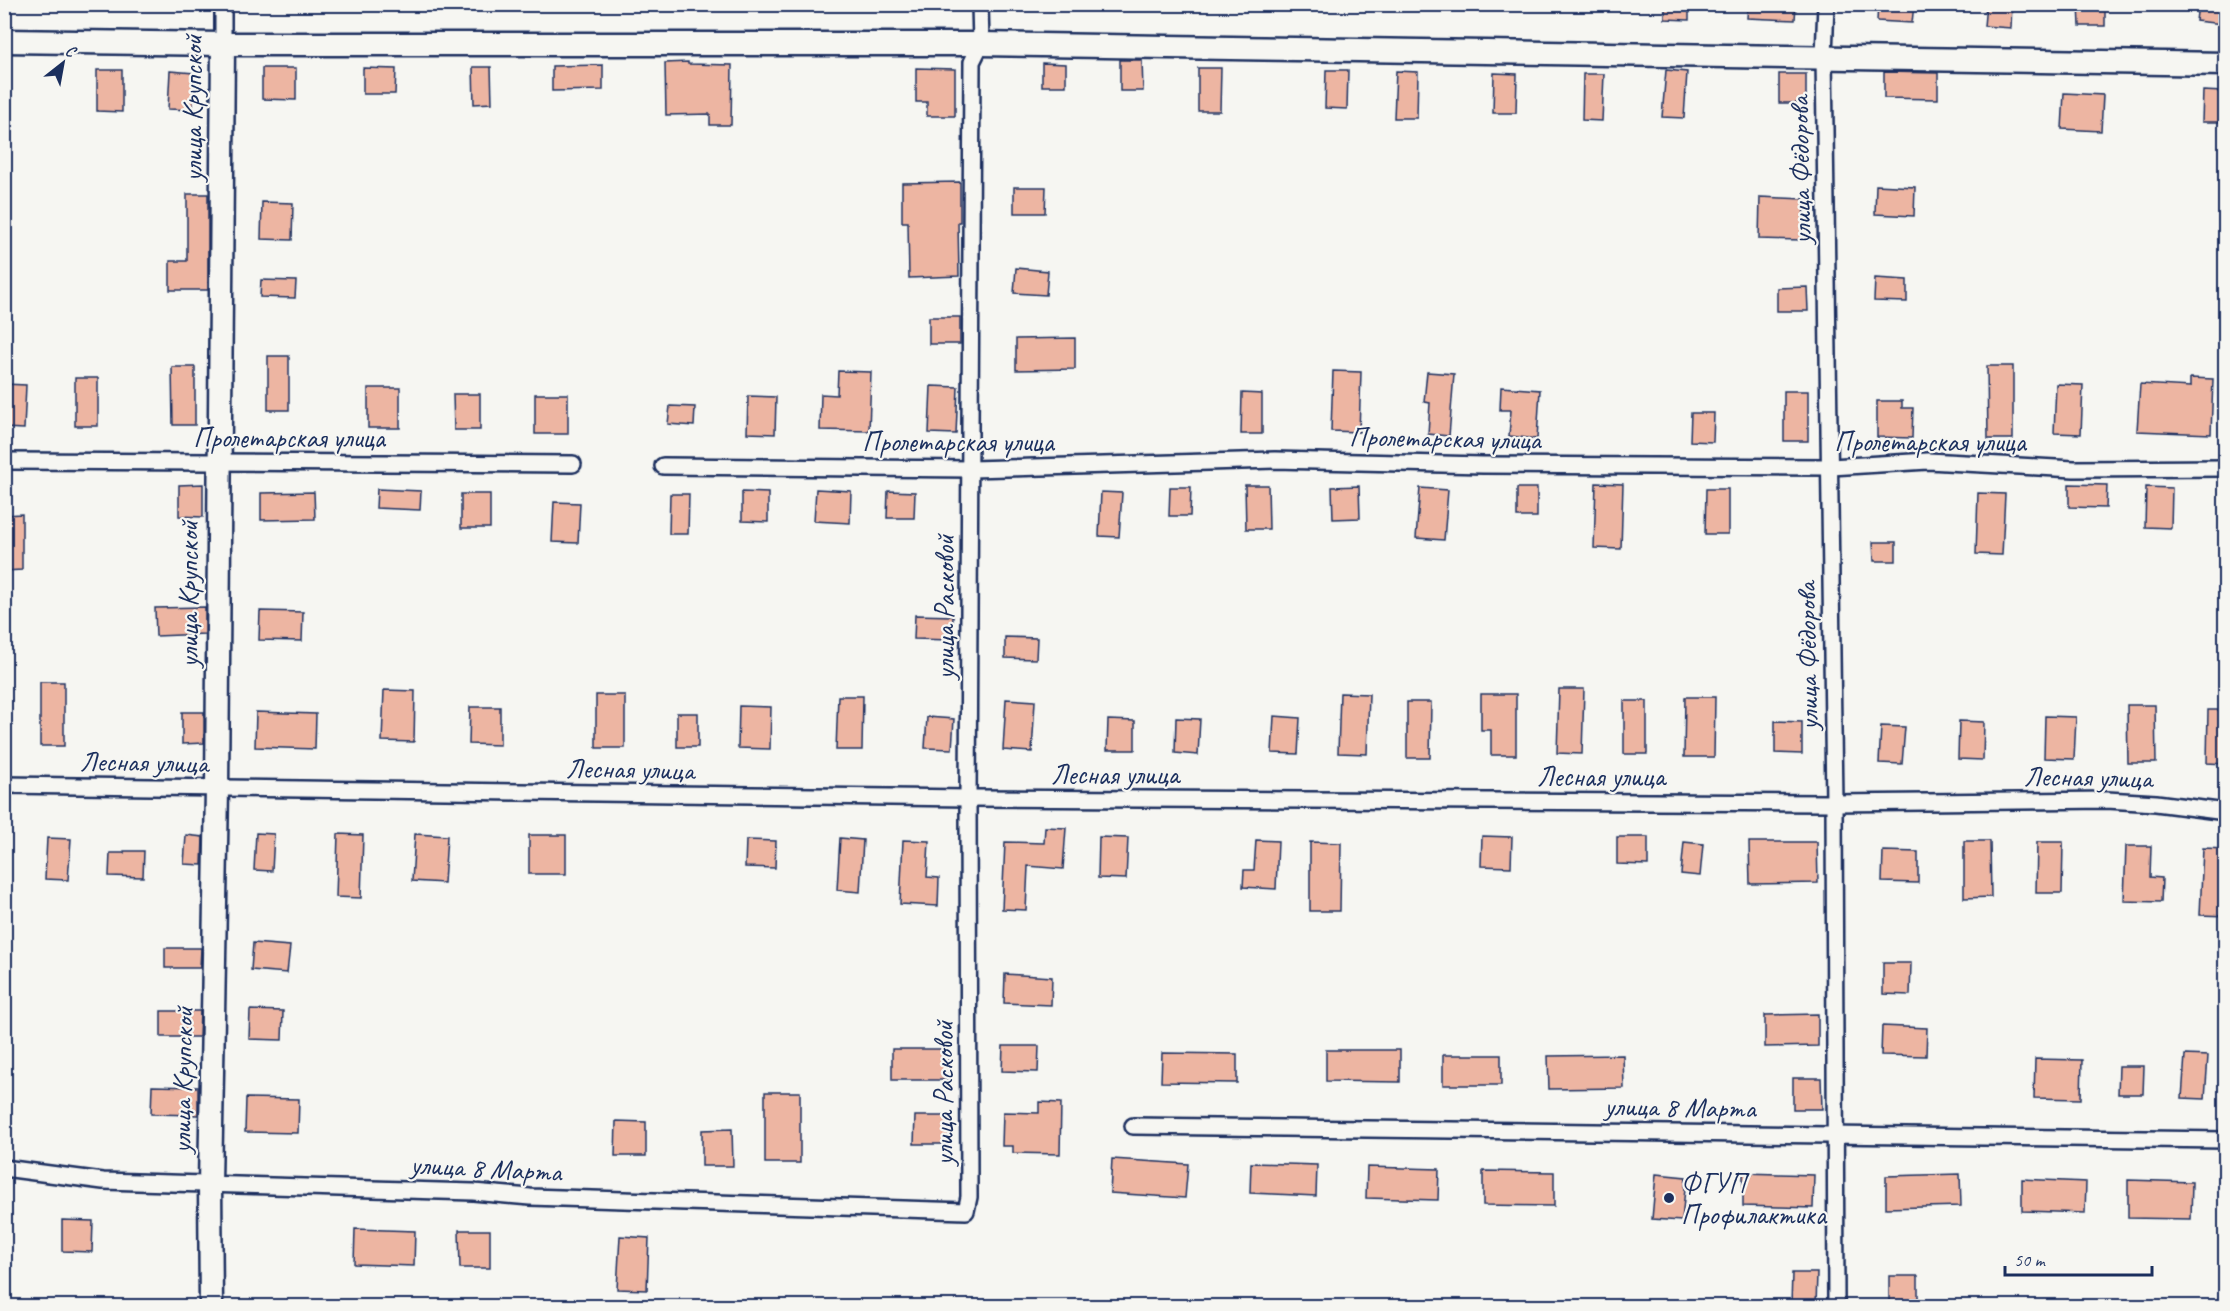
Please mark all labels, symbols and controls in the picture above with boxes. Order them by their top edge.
north arrow [33,33,93,93]
street label: улица Крупской [175,33,210,183]
text: С [62,40,81,63]
street label: улица Фёдорова [1781,93,1819,246]
street label: Пролетарская улица [1349,419,1543,457]
street label: Пролетарская улица [193,420,387,455]
street label: Пролетарская улица [862,424,1056,459]
street label: Пролетарская улица [1834,424,2028,459]
street label: улица Крупской [171,519,206,669]
street label: улица Расковой [927,533,962,681]
street label: улица Фёдорова [1788,579,1826,732]
street label: Лесная улица [80,743,211,781]
street label: Лесная улица [566,750,697,788]
street label: Лесная улица [1051,757,1182,792]
street label: Лесная улица [2024,758,2155,796]
street label: Лесная улица [1537,759,1668,794]
street label: улица Крупской [163,1005,201,1156]
street label: улица Расковой [926,1019,961,1167]
street label: улица 8 Марта [1602,1088,1758,1126]
street label: улица 8 Марта [408,1146,564,1190]
place label: ФГУП Профилактика [1681,1165,1828,1232]
marker: ФГУП Профилактика [1662,1191,1676,1205]
scale bar [2005,1239,2152,1277]
text: 50 m [2014,1249,2047,1271]

